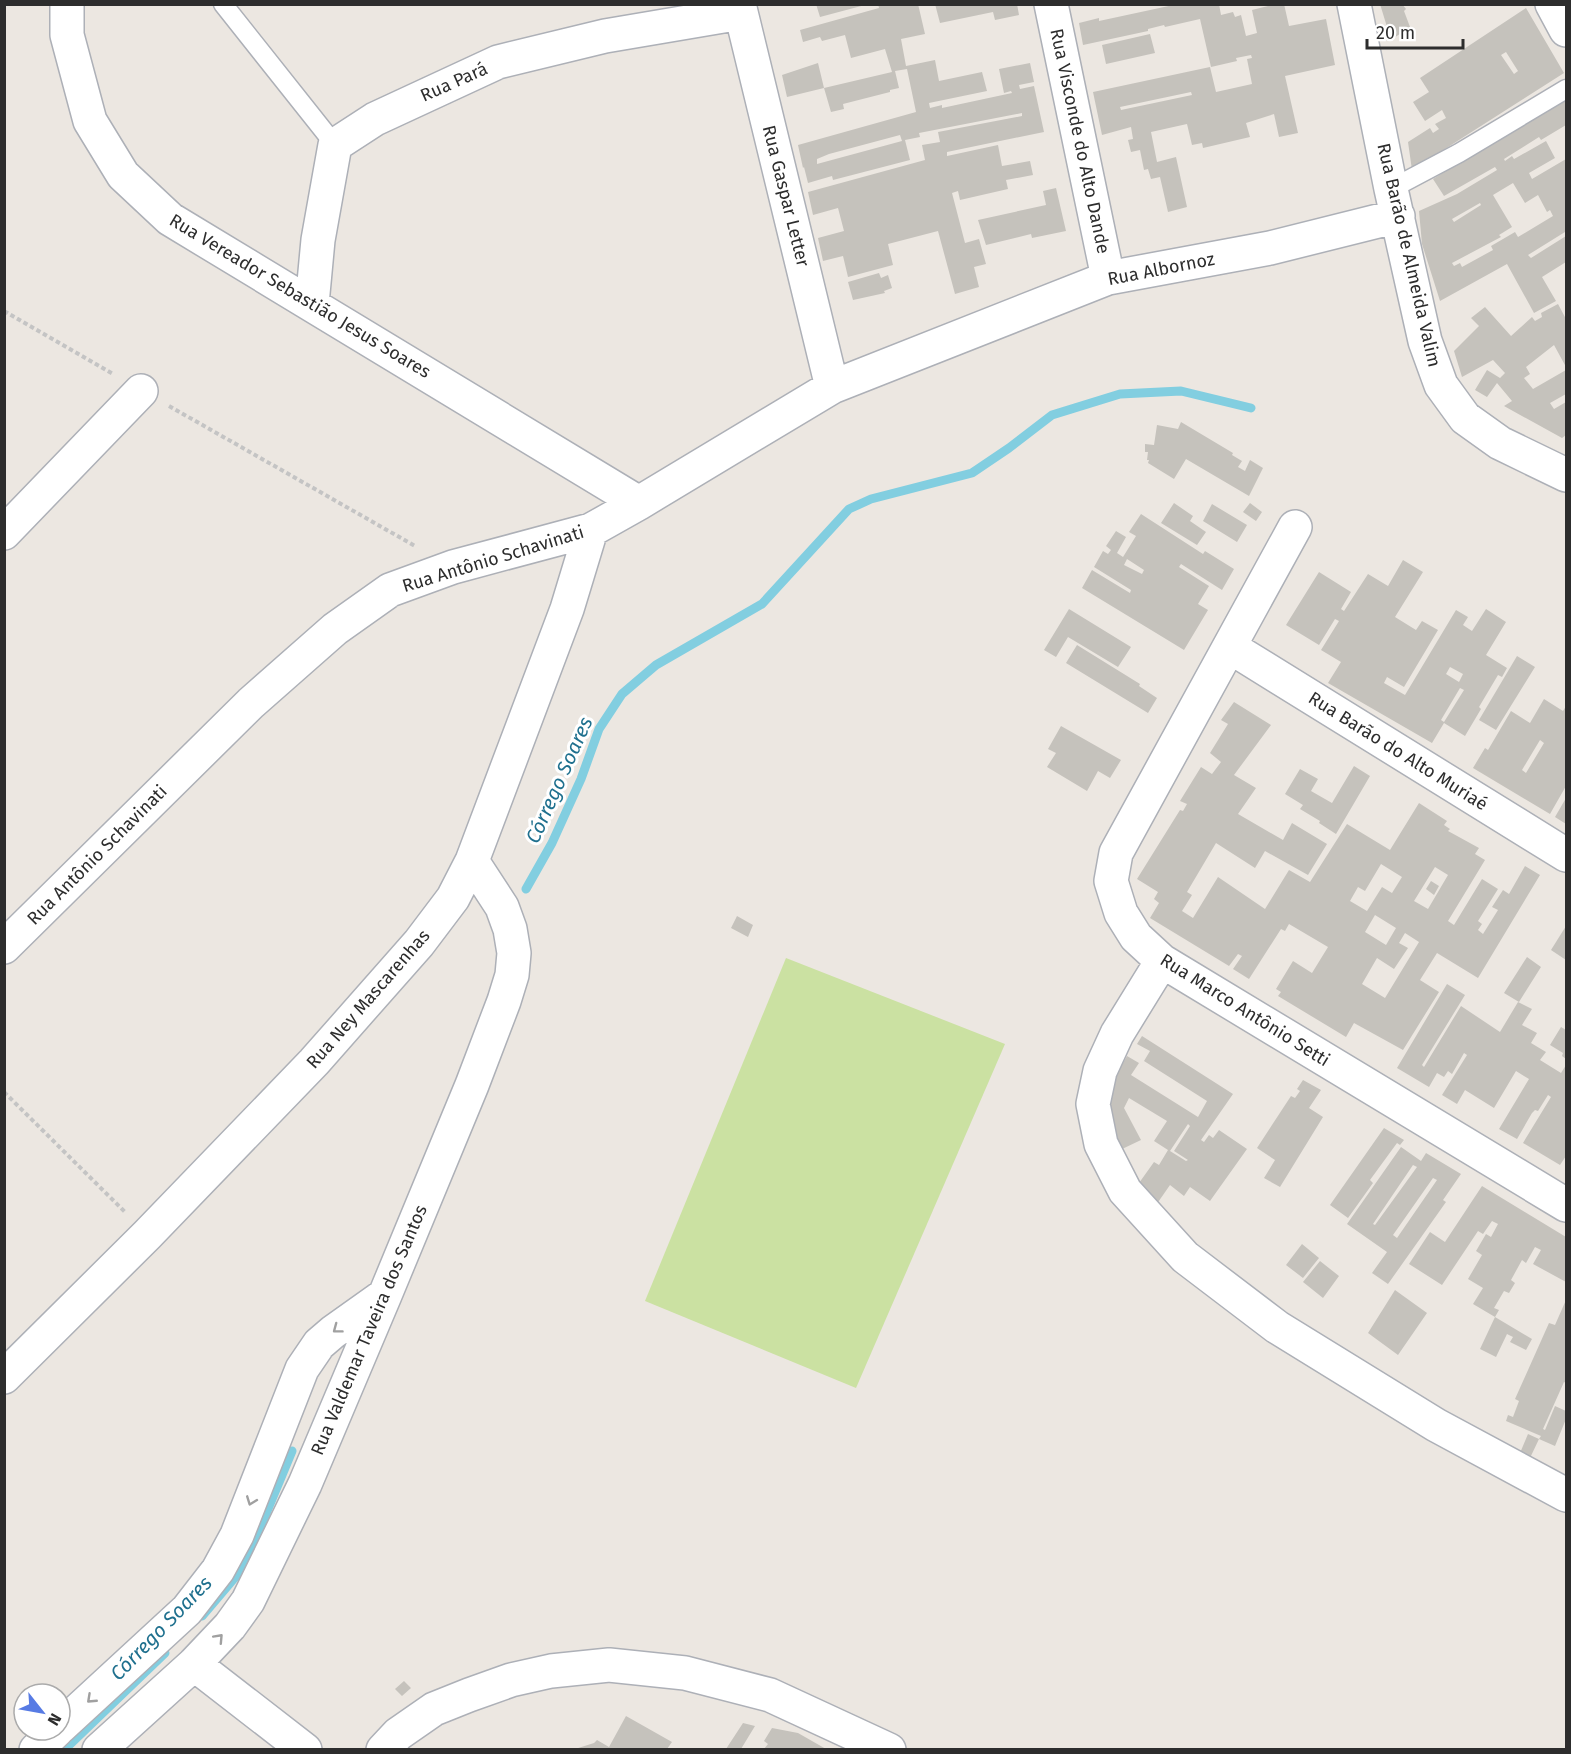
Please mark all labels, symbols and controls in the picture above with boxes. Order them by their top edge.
scale bar [1367,12,1463,50]
text: 20 m [1376,22,1415,44]
street label: Rua Visconde do Alto Dande [1045,26,1115,256]
street label: Rua Pará [417,57,491,107]
street label: Rua Gaspar Letter [758,123,814,269]
street label: Rua Barão de Almeida Valim [1372,141,1446,369]
street label: Rua Vereador Sebastião Jesus Soares [165,209,435,383]
street label: Rua Albornoz [1106,248,1216,290]
street label: Rua Antônio Schavinati [400,521,586,597]
street label: Rua Barão do Alto Muriaé [1304,687,1492,815]
water label: Córrego Soares [520,713,598,847]
street label: Rua Antônio Schavinati [22,780,172,930]
street label: Rua Ney Mascarenhas [302,925,434,1073]
street label: Rua Marco Antônio Setti [1156,949,1334,1071]
street label: Rua Valdemar Taveira dos Santos [306,1202,432,1458]
one-way arrow [333,1322,344,1333]
one-way arrow [246,1494,258,1505]
water label: Córrego Soares [105,1571,217,1685]
one-way arrow [211,1635,222,1646]
north arrow [12,1682,72,1742]
one-way arrow [88,1691,99,1702]
text: N [44,1710,65,1729]

